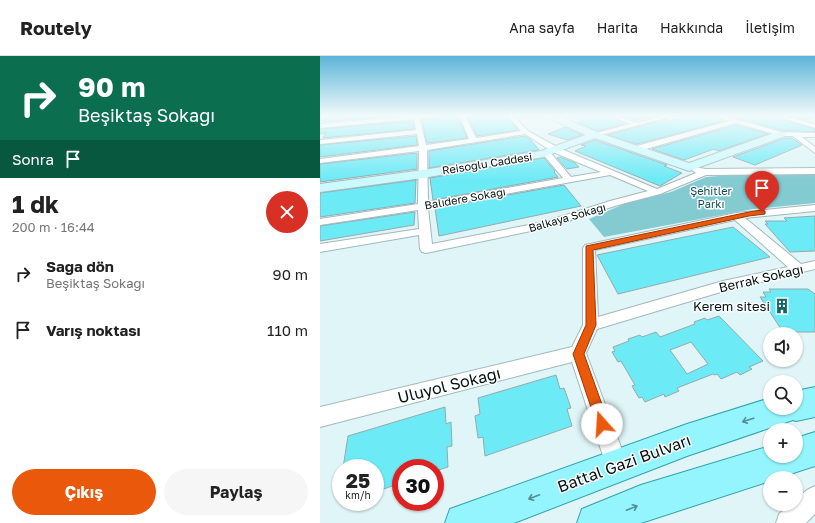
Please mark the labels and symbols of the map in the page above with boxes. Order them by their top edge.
street label: Reisoğlu Caddesi [441,149,533,177]
pin [745,171,779,212]
street label: Balıdere Sokağı [423,184,507,212]
park label: Şehitler Parkı [690,184,733,210]
street label: Balkaya Sokağı [527,200,607,234]
street label: Berrak Sokağı [717,260,805,296]
building icon: Kerem sitesi [773,297,791,315]
place label: Kerem sitesi [693,298,770,314]
street label: Uluyol Sokağı [395,363,503,407]
position arrow [581,403,623,445]
one-way arrow [742,416,754,424]
street label: Battal Gazi Bulvarı [555,430,693,496]
speed limit sign: 30 [392,459,444,511]
one-way arrow [528,493,540,501]
one-way arrow [625,504,637,511]

